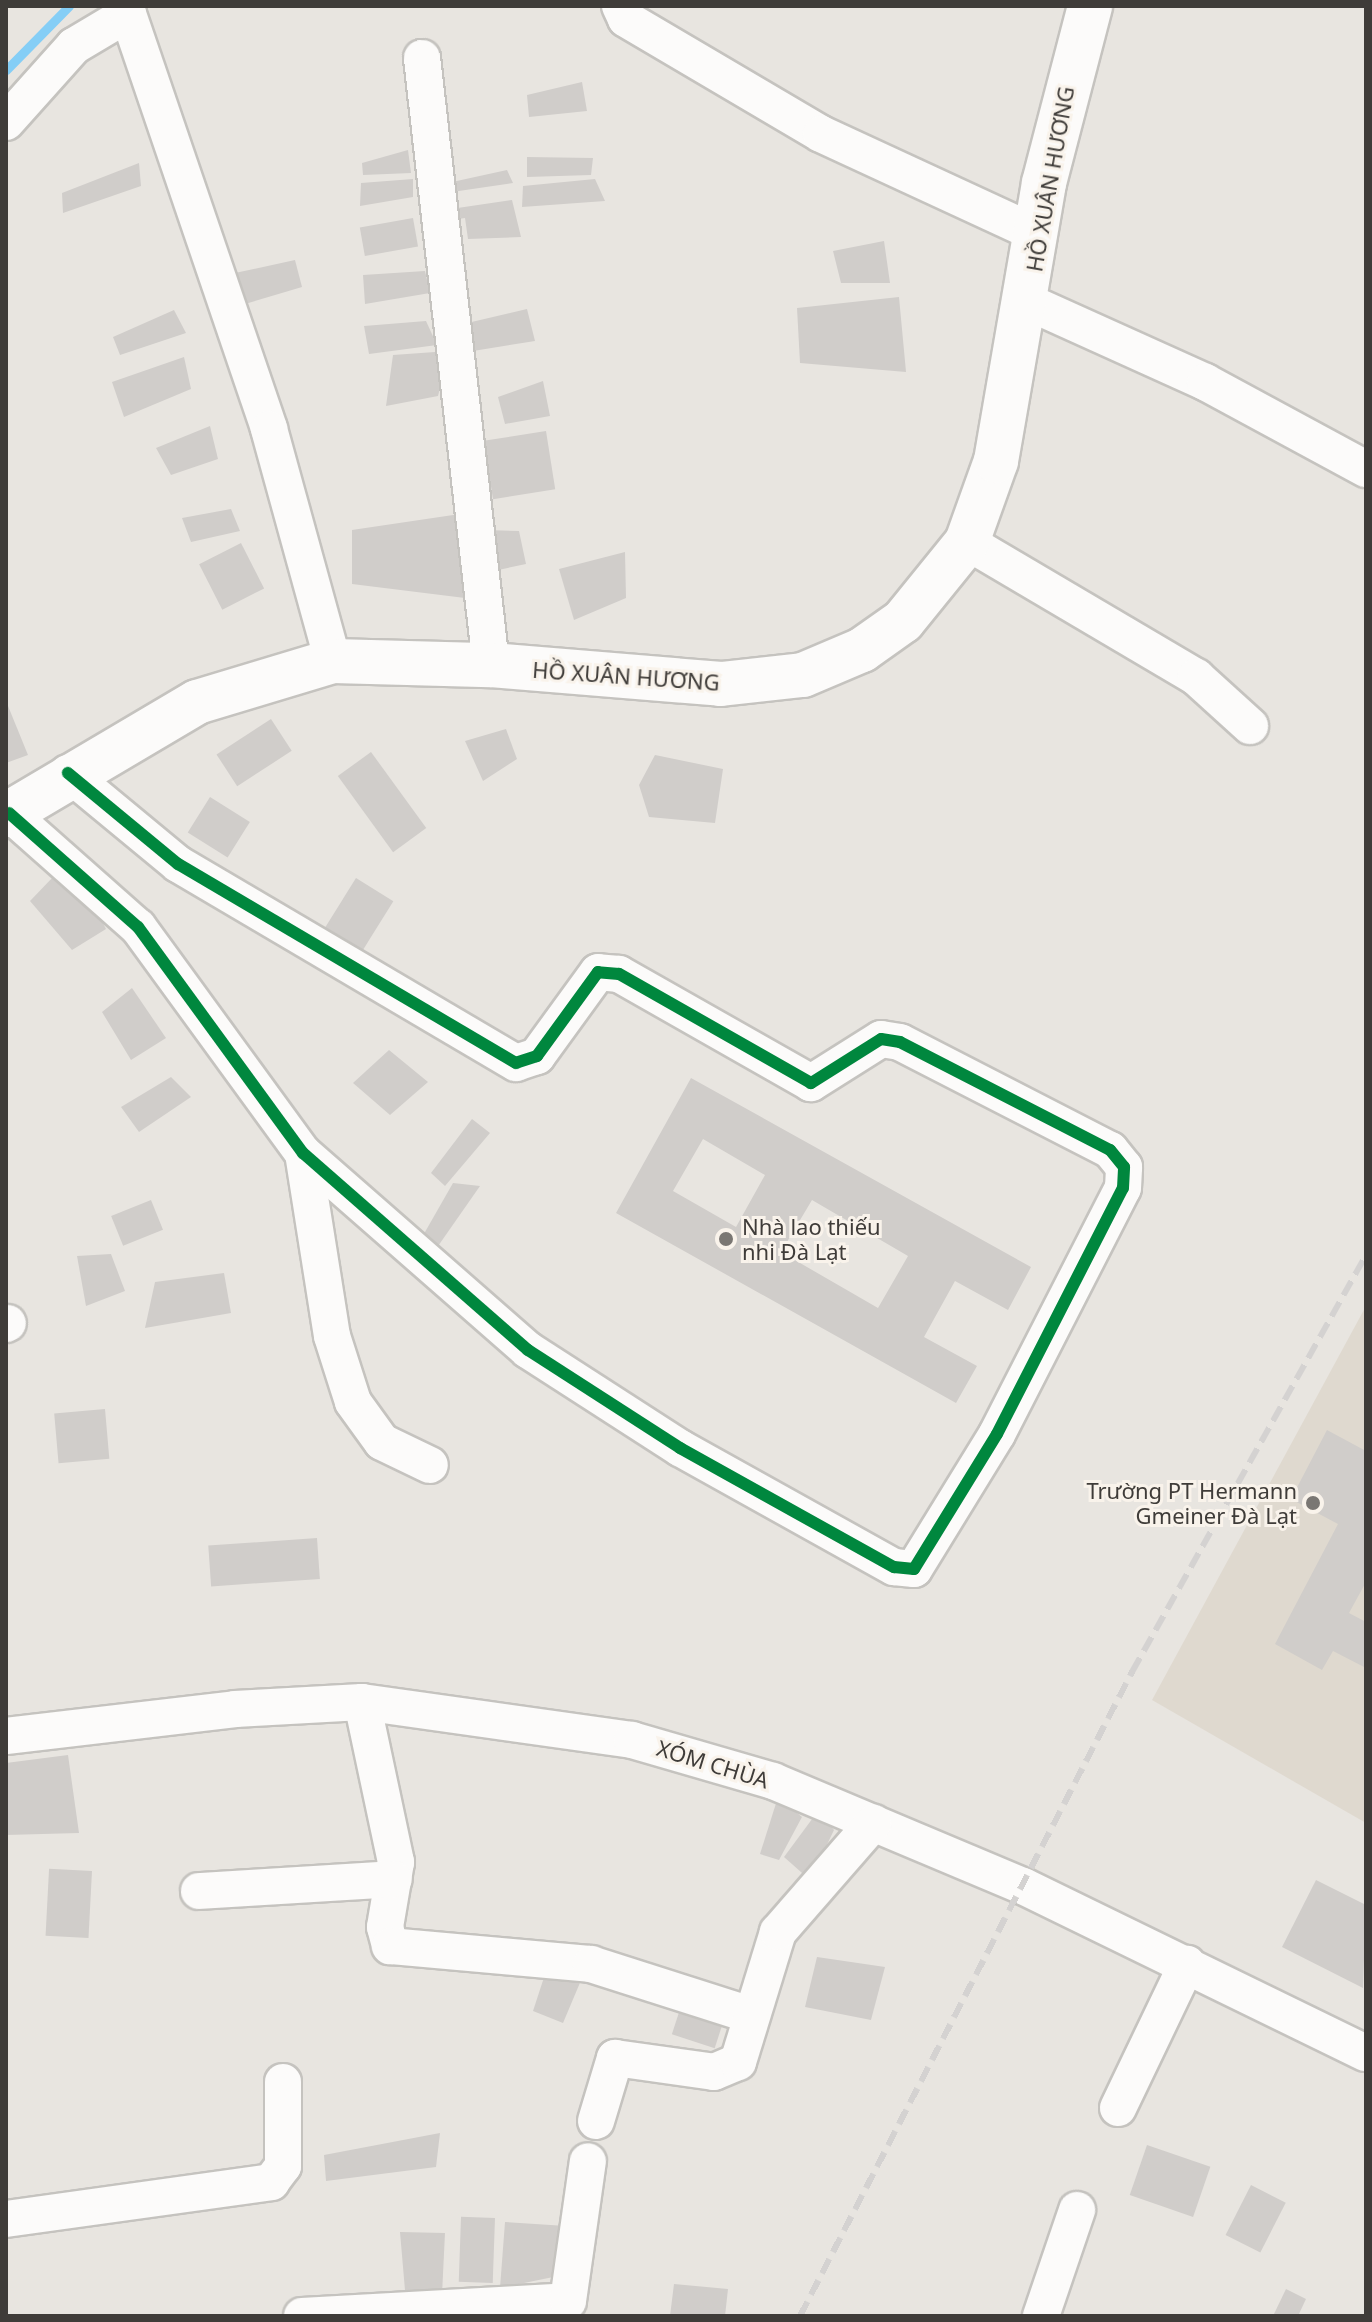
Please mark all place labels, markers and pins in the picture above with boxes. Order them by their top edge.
place label: Nhà lao thiếu nhi Đà Lạt [742,1213,881,1264]
marker: Nhà lao thiếu nhi Đà Lạt [717,1230,735,1248]
place label: Trường PT Hermann Gmeiner Đà Lạt [1086,1477,1297,1528]
marker: Trường PT Hermann Gmeiner Đà Lạt [1304,1494,1322,1512]

